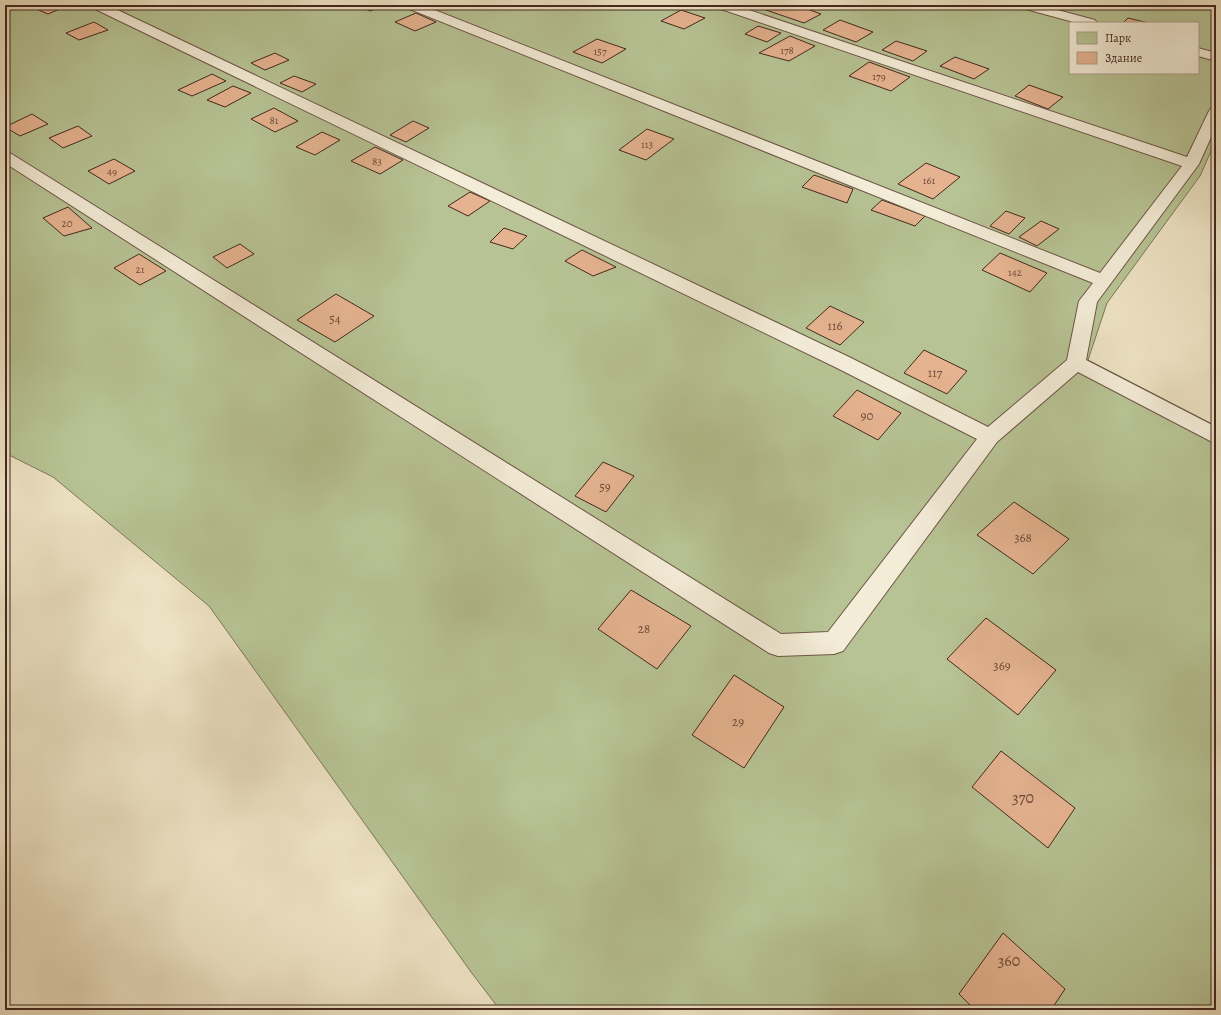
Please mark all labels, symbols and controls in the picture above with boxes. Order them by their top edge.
legend [1069,22,1199,74]
text: Парк [1105,30,1131,46]
house number: 178 [780,43,794,58]
house number: 157 [593,44,607,59]
text: Здание [1105,50,1142,66]
house number: 179 [872,69,886,84]
house number: 81 [269,113,279,128]
house number: 113 [641,137,653,152]
house number: 83 [372,154,382,169]
house number: 49 [107,164,117,179]
house number: 161 [923,173,936,188]
house number: 20 [61,216,73,231]
house number: 21 [136,262,145,277]
house number: 142 [1008,265,1022,280]
house number: 54 [329,310,341,327]
house number: 116 [828,317,842,334]
house number: 117 [928,364,943,381]
house number: 90 [861,407,873,424]
house number: 59 [599,478,611,495]
house number: 368 [1014,529,1032,546]
house number: 28 [638,620,650,637]
house number: 369 [993,657,1011,674]
house number: 29 [732,713,744,730]
house number: 370 [1012,787,1034,809]
house number: 360 [998,950,1020,972]

